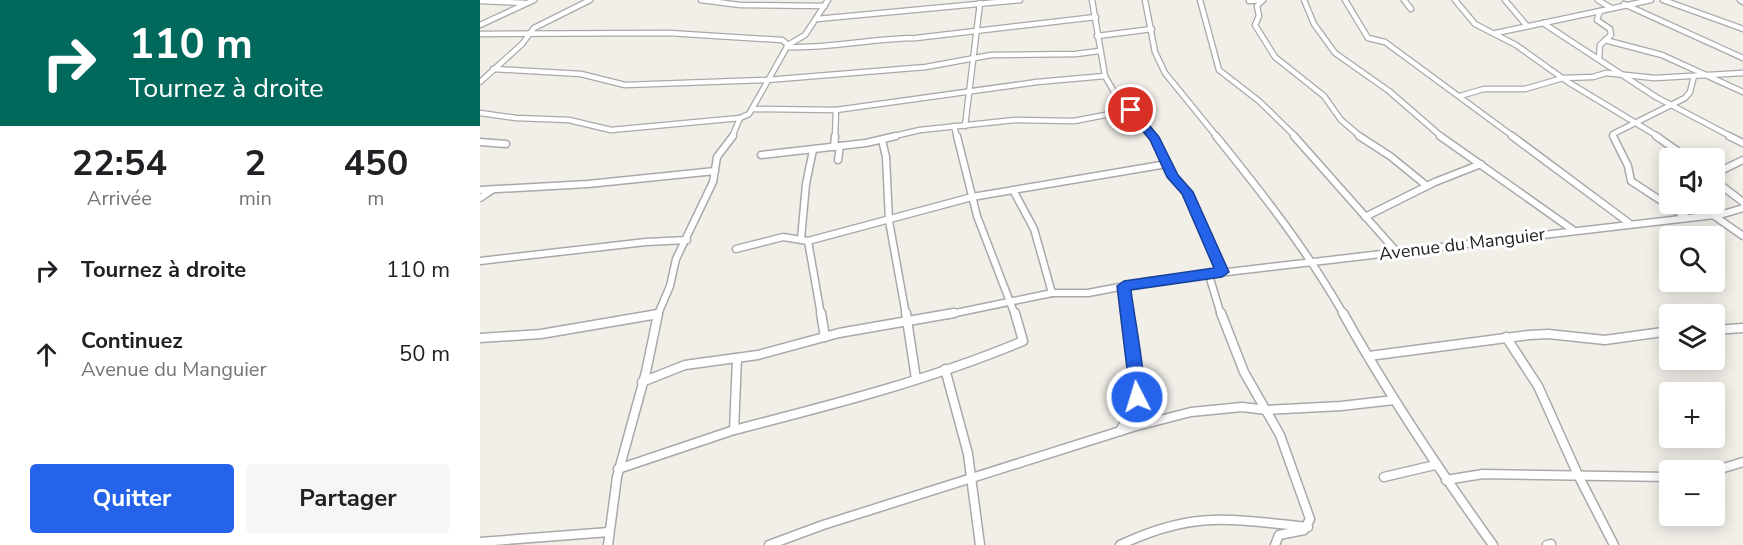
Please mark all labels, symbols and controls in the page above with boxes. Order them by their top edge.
text: 110 m [129,16,253,73]
icon: right [30,24,108,102]
text: Tournez à droite [129,70,324,107]
pin [1105,84,1156,135]
icon: arrive [1114,93,1147,126]
text: 22:54 [72,139,167,188]
text: 2 [244,139,266,188]
text: 450 [343,139,408,188]
map controls [1659,148,1725,526]
button: sound [1659,148,1725,214]
text: Arrivée [87,185,152,212]
text: min [239,185,272,212]
text: m [367,185,384,212]
street label: Avenue du Manguier [1378,222,1547,266]
button: search [1659,226,1725,292]
icon: right [30,254,63,287]
text: Tournez à droite [81,255,246,285]
text: 110 m [386,255,450,285]
button: layers [1659,304,1725,370]
text: Continuez [81,326,183,356]
icon: ahead [30,338,63,371]
text: 50 m [399,339,450,369]
text: Avenue du Manguier [81,356,267,383]
position arrow [1105,365,1169,429]
button: + [1659,382,1725,448]
button: − [1659,460,1725,526]
button: Quitter [30,464,234,533]
button: Partager [246,464,450,533]

